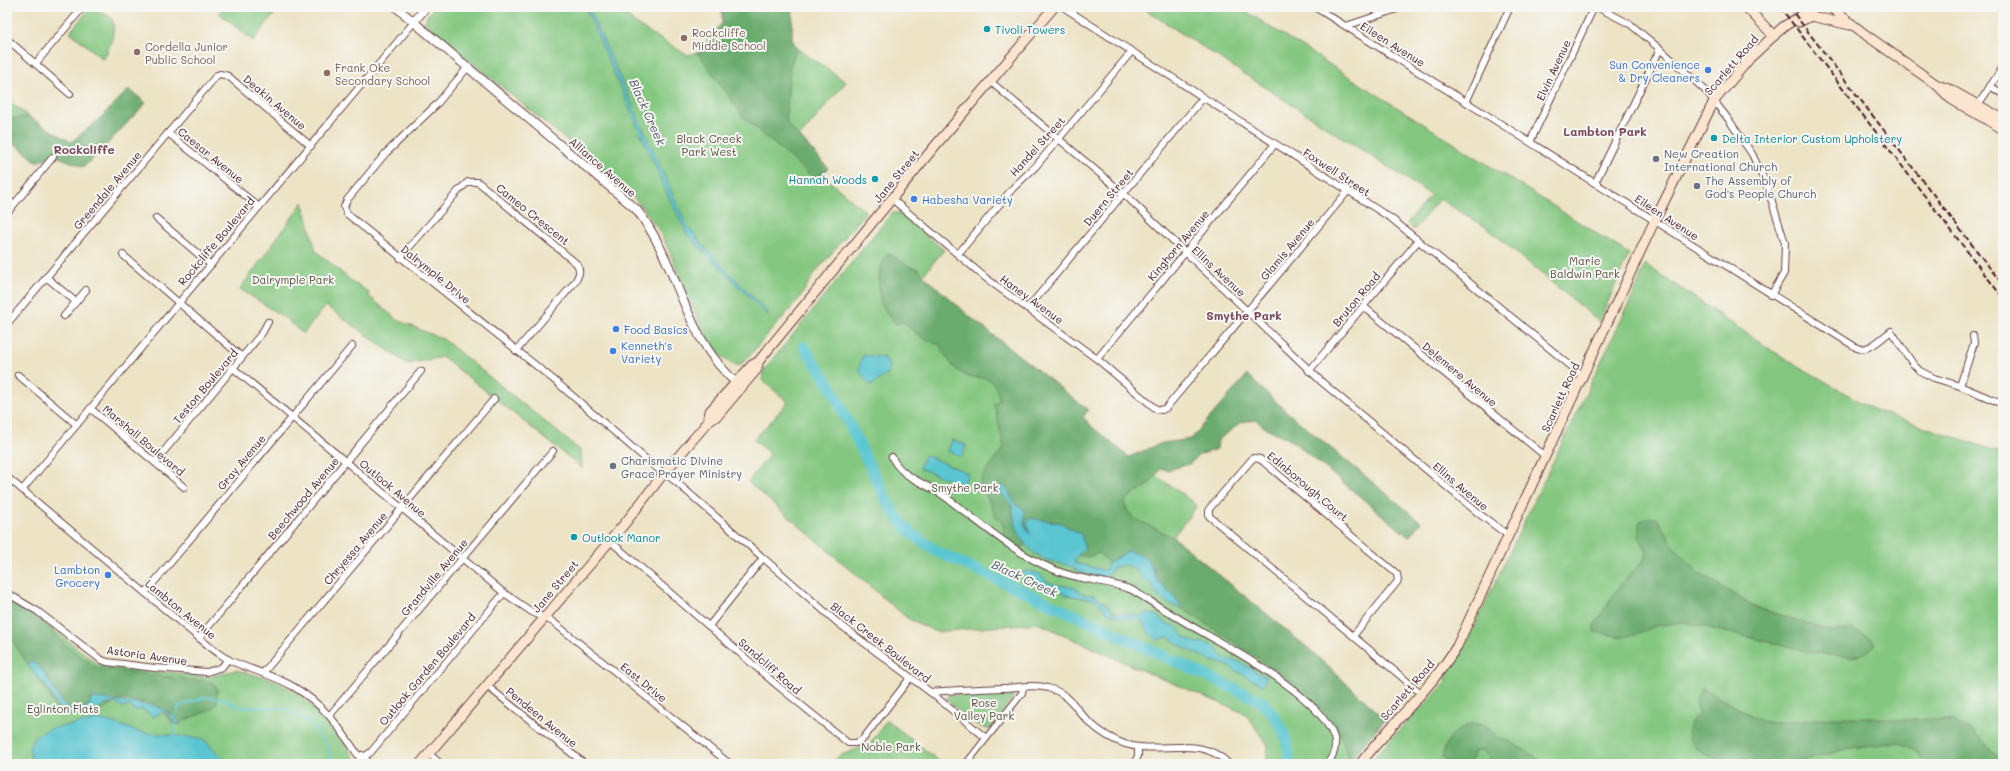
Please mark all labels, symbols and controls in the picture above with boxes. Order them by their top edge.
street label: Eileen Avenue [1358,18,1428,70]
place label: Tivoli Towers [995,22,1065,37]
marker: Tivoli Towers [982,24,992,34]
place label: Rockcliffe Middle School [692,25,766,53]
street label: Scarlett Road [1701,32,1761,98]
marker: Rockcliffe Middle School [679,33,689,43]
street label: Elvin Avenue [1532,37,1574,103]
place label: Cordella Junior Public School [145,39,228,67]
marker: Cordella Junior Public School [132,47,142,57]
place label: Sun Convenience & Dry Cleaners [1609,57,1700,85]
place label: Frank Oke Secondary School [335,60,430,88]
marker: Sun Convenience & Dry Cleaners [1703,65,1713,75]
marker: Frank Oke Secondary School [322,68,332,78]
street label: Deakin Avenue [240,71,310,133]
water label: Black Creek [626,76,670,148]
street label: Handel Street [1006,113,1068,179]
district label: Lambton Park [1563,123,1647,139]
street label: Caesar Avenue [175,124,247,186]
park label: Black Creek Park West [676,131,742,159]
place label: Delta Interior Custom Upholstery [1722,131,1902,146]
marker: Delta Interior Custom Upholstery [1709,133,1719,143]
street label: Alliance Avenue [566,134,640,200]
district label: Rockcliffe [53,141,115,157]
street label: Foxwell Street [1300,145,1374,200]
street label: Jane Street [870,146,922,206]
place label: New Creation International Church [1664,146,1777,174]
street label: Greendale Avenue [70,147,144,233]
marker: New Creation International Church [1651,154,1661,164]
street label: Duern Street [1080,165,1137,229]
place label: Hannah Woods [789,172,867,187]
place label: The Assembly of God's People Church [1705,173,1816,201]
marker: Hannah Woods [870,174,880,184]
street label: Cameo Crescent [493,180,573,248]
marker: The Assembly of God's People Church [1692,181,1702,191]
street label: Eileen Avenue [1632,191,1702,243]
place label: Habesha Variety [922,192,1013,207]
street label: Rockcliffe Boulevard [174,193,258,289]
marker: Habesha Variety [909,194,919,204]
street label: Kinghorn Avenue [1144,206,1212,284]
street label: Glamis Avenue [1257,215,1318,283]
street label: Dalrymple Drive [398,241,474,307]
street label: Ellins Avenue [1189,242,1249,300]
park label: Marie Baldwin Park [1550,253,1620,281]
street label: Bruton Road [1329,269,1383,329]
street label: Haney Avenue [997,271,1067,327]
park label: Dalrymple Park [252,272,334,287]
district label: Smythe Park [1206,307,1282,323]
place label: Food Basics [624,322,688,337]
marker: Food Basics [611,324,621,334]
place label: Kenneth's Variety [621,338,672,366]
street label: Delemere Avenue [1419,338,1501,410]
street label: Teston Boulevard [169,345,241,427]
marker: Kenneth's Variety [608,346,618,356]
street label: Scarlett Road [1537,360,1583,434]
street label: Marshall Boulevard [100,401,188,479]
street label: Gray Avenue [213,431,269,493]
street label: Edinborough Court [1264,448,1352,524]
street label: Beechwood Avenue [264,453,342,542]
place label: Charismatic Divine Grace Prayer Ministry [621,453,742,481]
street label: Outlook Avenue [356,456,430,520]
street label: Ellins Avenue [1430,458,1492,514]
marker: Charismatic Divine Grace Prayer Ministry [608,461,618,471]
park label: Smythe Park [931,480,999,495]
street label: Chryessa Avenue [320,508,390,588]
place label: Outlook Manor [582,530,661,545]
marker: Outlook Manor [569,532,579,542]
street label: Grandville Avenue [397,535,471,619]
street label: Jane Street [529,556,582,615]
water label: Black Creek [989,556,1061,601]
place label: Lambton Grocery [54,562,100,590]
marker: Lambton Grocery [103,570,113,580]
street label: Lambton Avenue [142,576,220,642]
street label: Black Creek Boulevard [828,598,934,686]
street label: Outlook Garden Boulevard [375,609,479,729]
street label: Sandcliff Road [736,635,804,697]
street label: Astoria Avenue [106,642,189,668]
street label: Scarlett Road [1377,657,1437,723]
street label: East Drive [618,659,671,706]
street label: Pendeen Avenue [503,684,581,751]
park label: Rose Valley Park [954,695,1014,723]
park label: Eglinton Flats [27,701,99,716]
park label: Noble Park [861,739,921,754]

